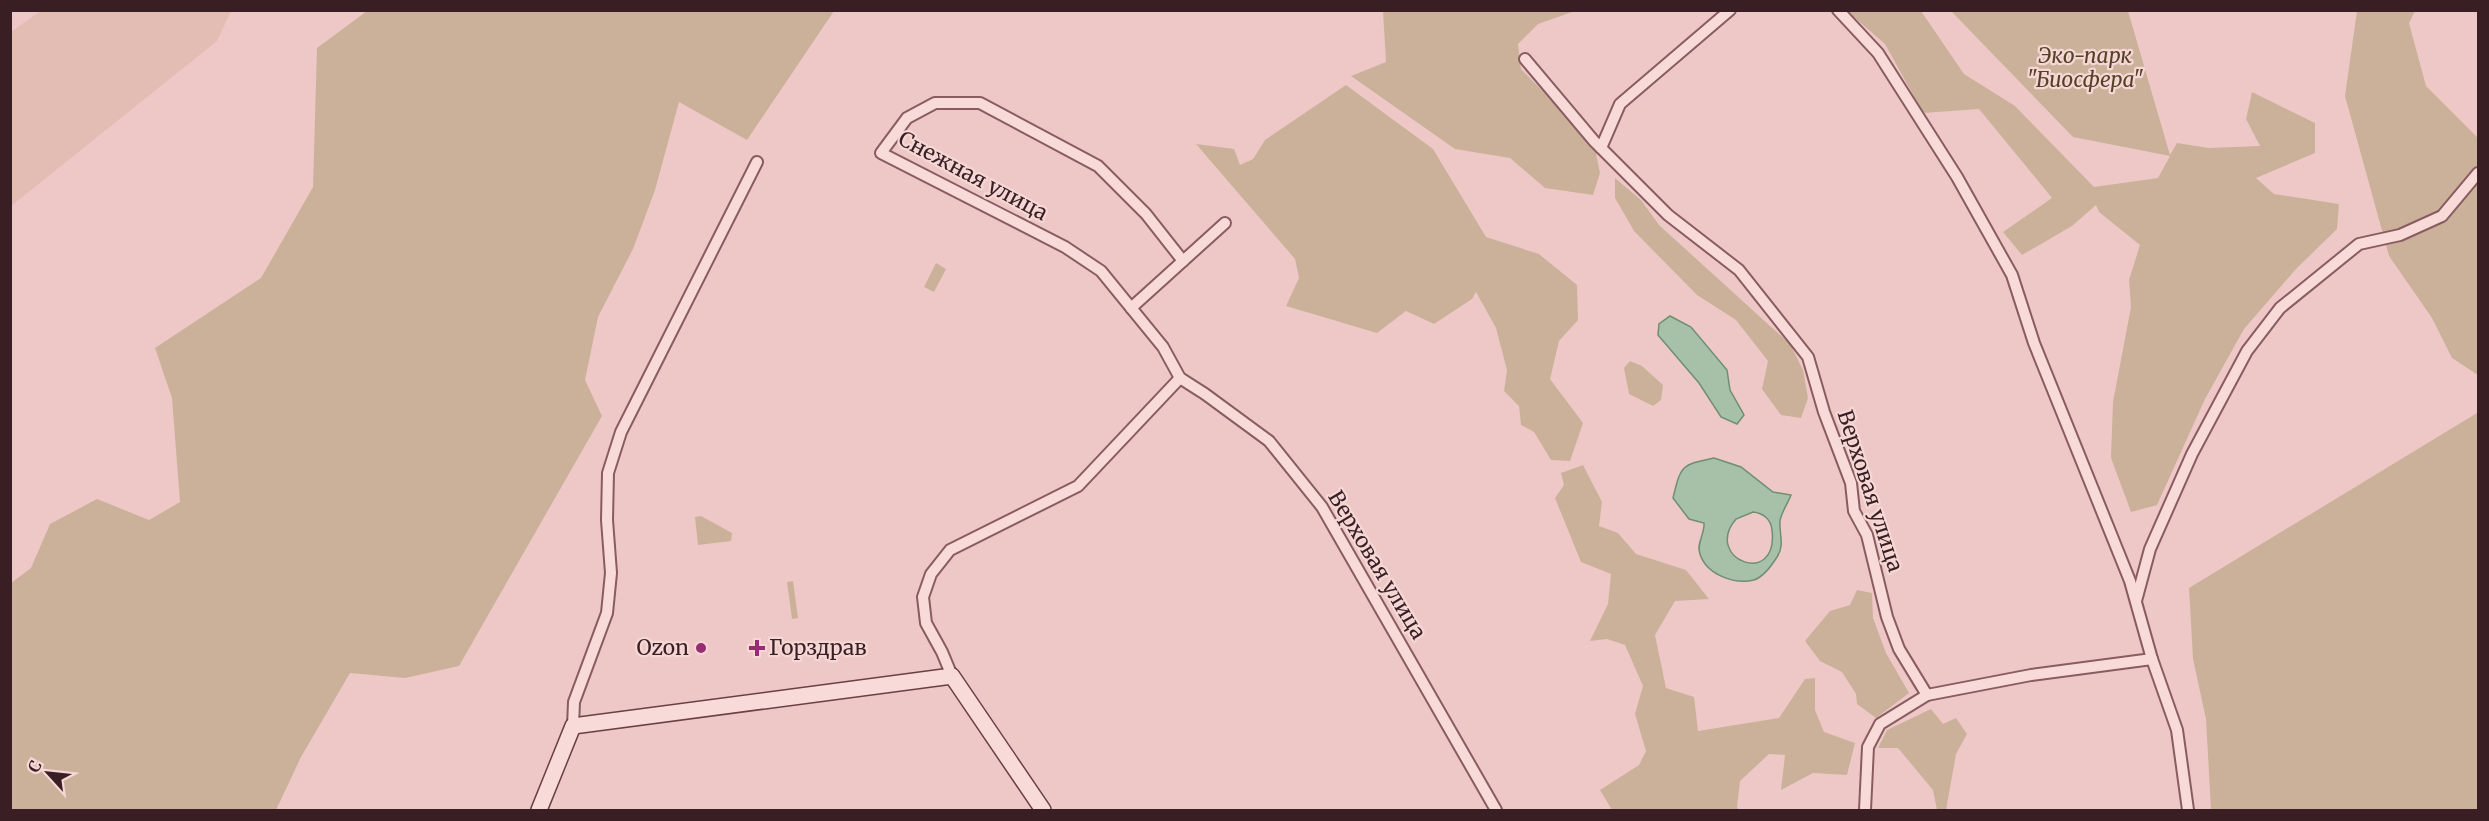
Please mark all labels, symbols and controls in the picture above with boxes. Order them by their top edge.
park label: Эко-парк "Биосфера" [2026,42,2144,93]
street label: Снежная улица [894,125,1053,226]
street label: Верховая улица [1832,407,1909,575]
street label: Верховая улица [1322,486,1432,644]
place label: Ozon [636,634,689,661]
place label: Горздрав [769,634,866,661]
marker: Ozon [694,641,708,655]
marker: Горздрав [750,641,764,655]
north arrow [18,743,78,803]
text: С [23,757,46,775]

